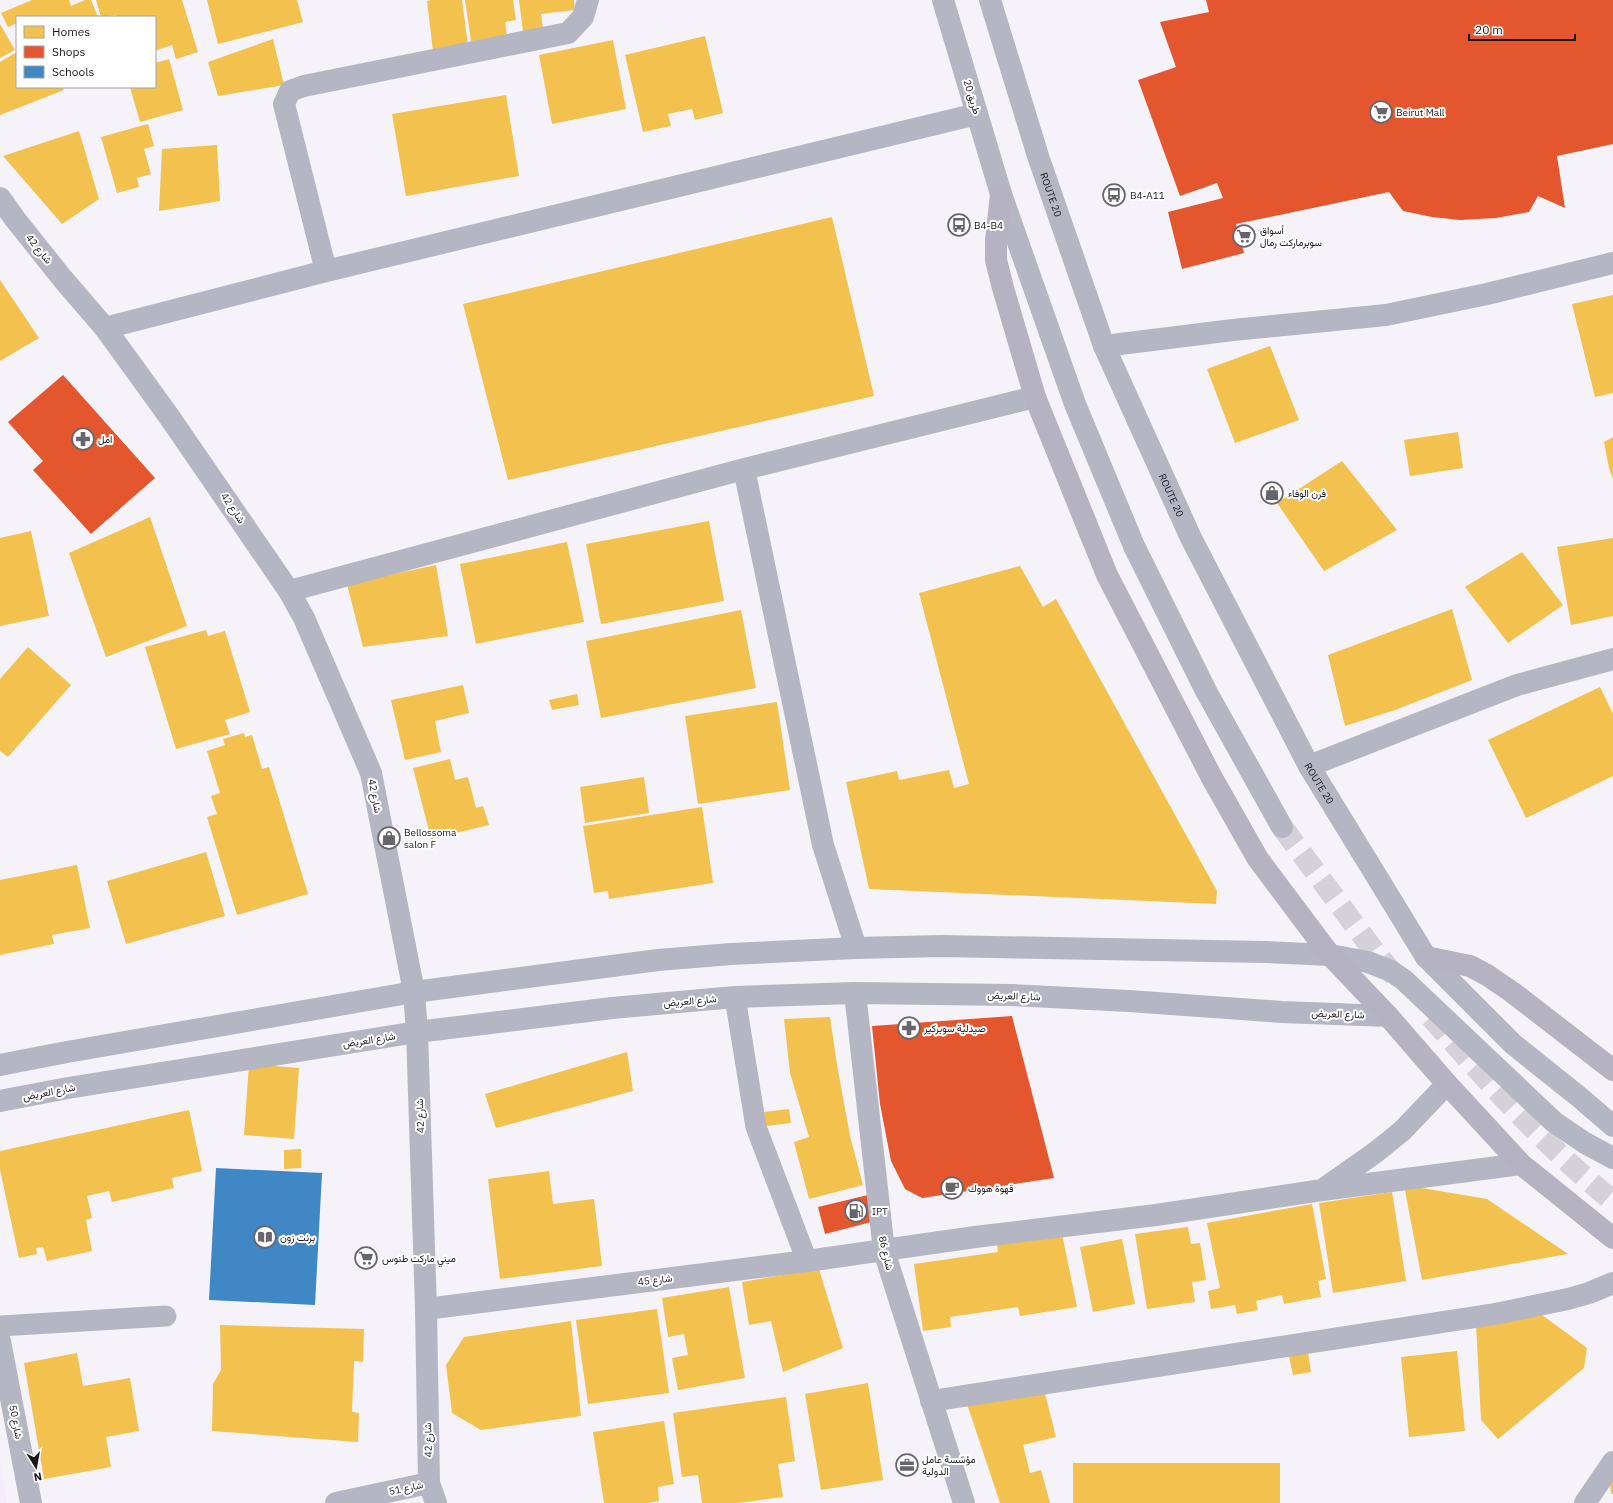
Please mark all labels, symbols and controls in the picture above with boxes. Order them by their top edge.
legend [16,16,156,88]
scale bar [1469,16,1575,42]
text: 20 m [1475,22,1503,37]
text: Homes [52,24,90,39]
text: Shops [52,44,85,59]
text: Schools [52,64,95,79]
street label: طريق 20 [961,78,984,116]
supermarket icon: Beirut Mall [1368,99,1394,125]
place label: Beirut Mall [1396,106,1445,119]
street label: ROUTE 20 [1038,171,1065,218]
bus stop icon: B4-A11 [1101,182,1127,208]
place label: B4-A11 [1130,189,1165,202]
bus stop icon: B4-B4 [946,212,972,238]
place label: B4-B4 [974,219,1003,232]
supermarket icon: أسواق سوبرماركت رمال [1231,223,1257,249]
place label: أسواق سوبرماركت رمال [1260,224,1322,249]
street label: شارع 42 [23,232,55,267]
pharmacy icon: امل [70,426,96,452]
place label: امل [98,433,112,446]
street label: ROUTE 20 [1156,471,1187,519]
shop icon: فرن الوفاء [1259,480,1285,506]
place label: فرن الوفاء [1288,487,1327,500]
street label: شارع 42 [218,490,248,526]
street label: ROUTE 20 [1302,760,1337,806]
street label: شارع 42 [365,778,385,814]
shop icon: Bellossoma salon F [376,825,402,851]
place label: Bellossoma salon F [404,826,457,851]
street label: شارع العريض [987,989,1041,1003]
street label: شارع العريض [663,992,717,1010]
street label: شارع العريض [1311,1007,1365,1021]
pharmacy icon: صيدلية سوبركير [896,1015,922,1041]
place label: صيدلية سوبركير [923,1022,986,1035]
street label: شارع العريض [342,1029,396,1051]
street label: شارع العريض [22,1081,76,1103]
street label: شارع 42 [413,1098,427,1133]
cafe icon: قهوة هووك [939,1175,965,1201]
place label: قهوة هووك [968,1182,1014,1195]
fuel station icon: IPT [843,1198,869,1224]
place label: IPT [872,1205,888,1218]
library icon: برنت زون [252,1224,278,1250]
place label: برنت زون [280,1231,315,1244]
street label: شارع 86 [876,1235,896,1271]
supermarket icon: ميني ماركت طنوس [353,1245,379,1271]
place label: ميني ماركت طنوس [382,1252,456,1267]
street label: شارع 45 [637,1271,673,1289]
street label: شارع 50 [6,1404,26,1440]
street label: شارع 42 [421,1423,435,1457]
north arrow [16,1447,56,1487]
office icon: مؤسّسة عامل الدولية [894,1452,920,1478]
place label: مؤسّسة عامل الدولية [922,1453,976,1478]
text: N [33,1469,43,1484]
street label: شارع 51 [388,1478,424,1498]

